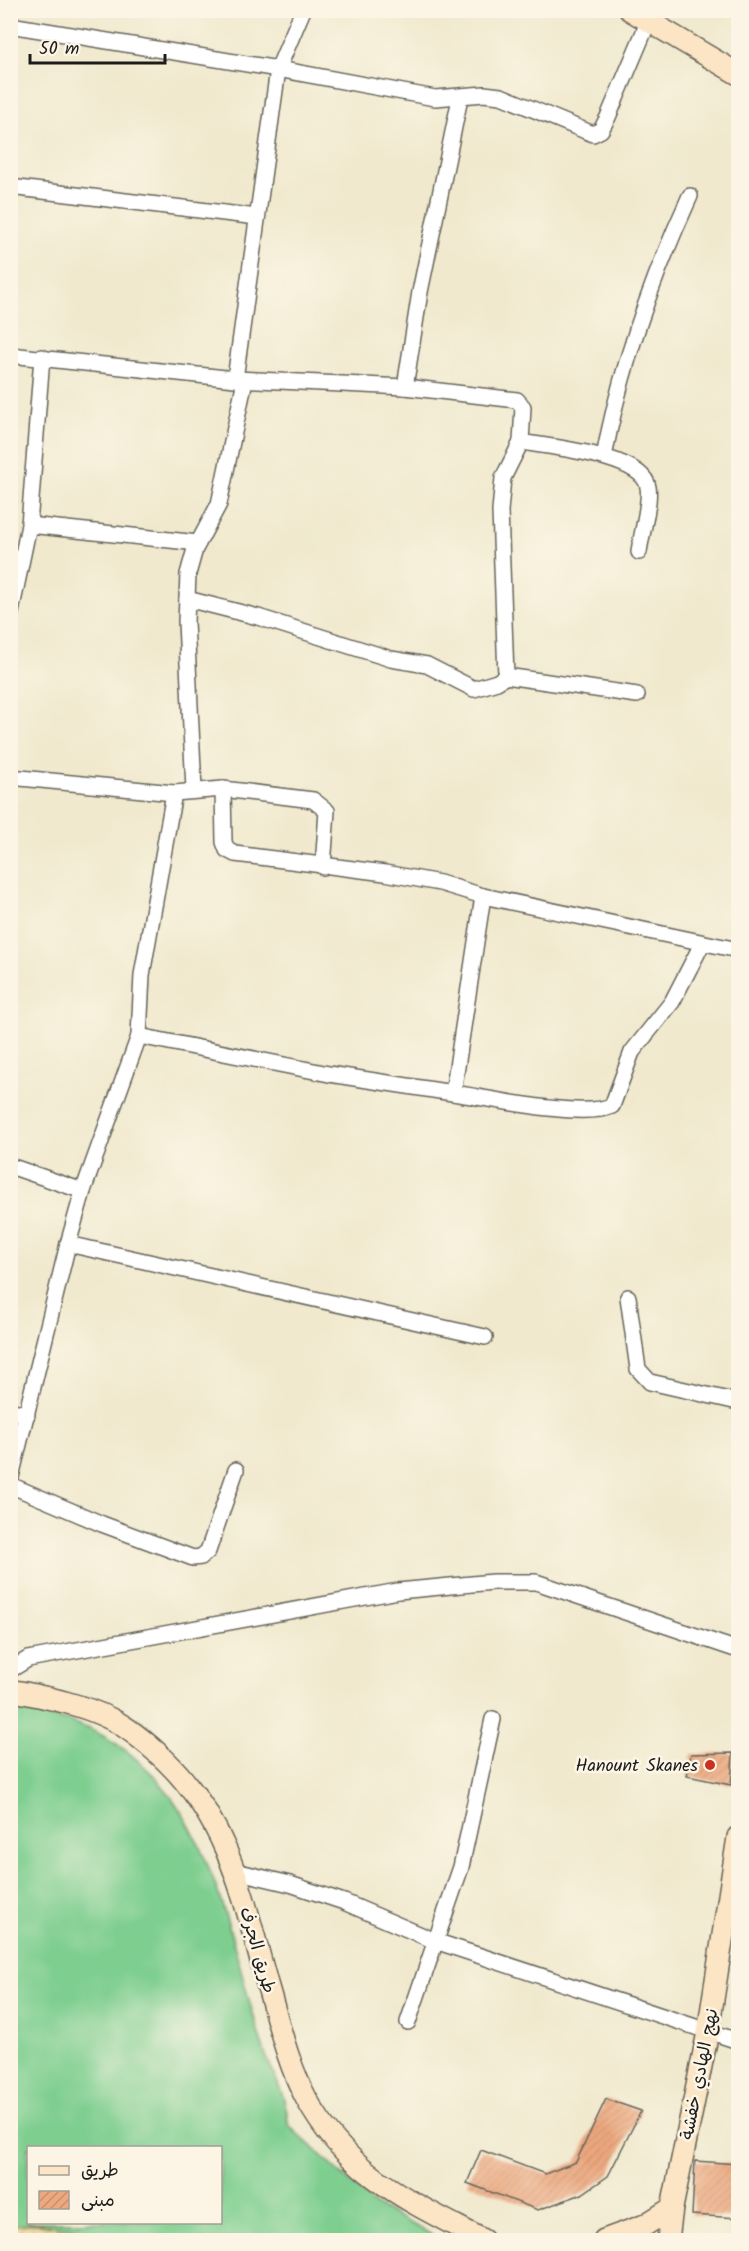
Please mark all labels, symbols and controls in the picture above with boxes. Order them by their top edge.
scale bar [30,27,165,65]
text: 50 m [39,35,79,64]
place label: Hanount Skanes [576,1752,698,1781]
marker: Hanount Skanes [703,1758,717,1772]
street label: طريق الجرف [230,1904,283,1997]
street label: نهج الهادي خفشة [674,2006,727,2142]
legend [27,2146,222,2224]
text: طريق [81,2157,119,2186]
text: مبنى [81,2187,115,2216]

